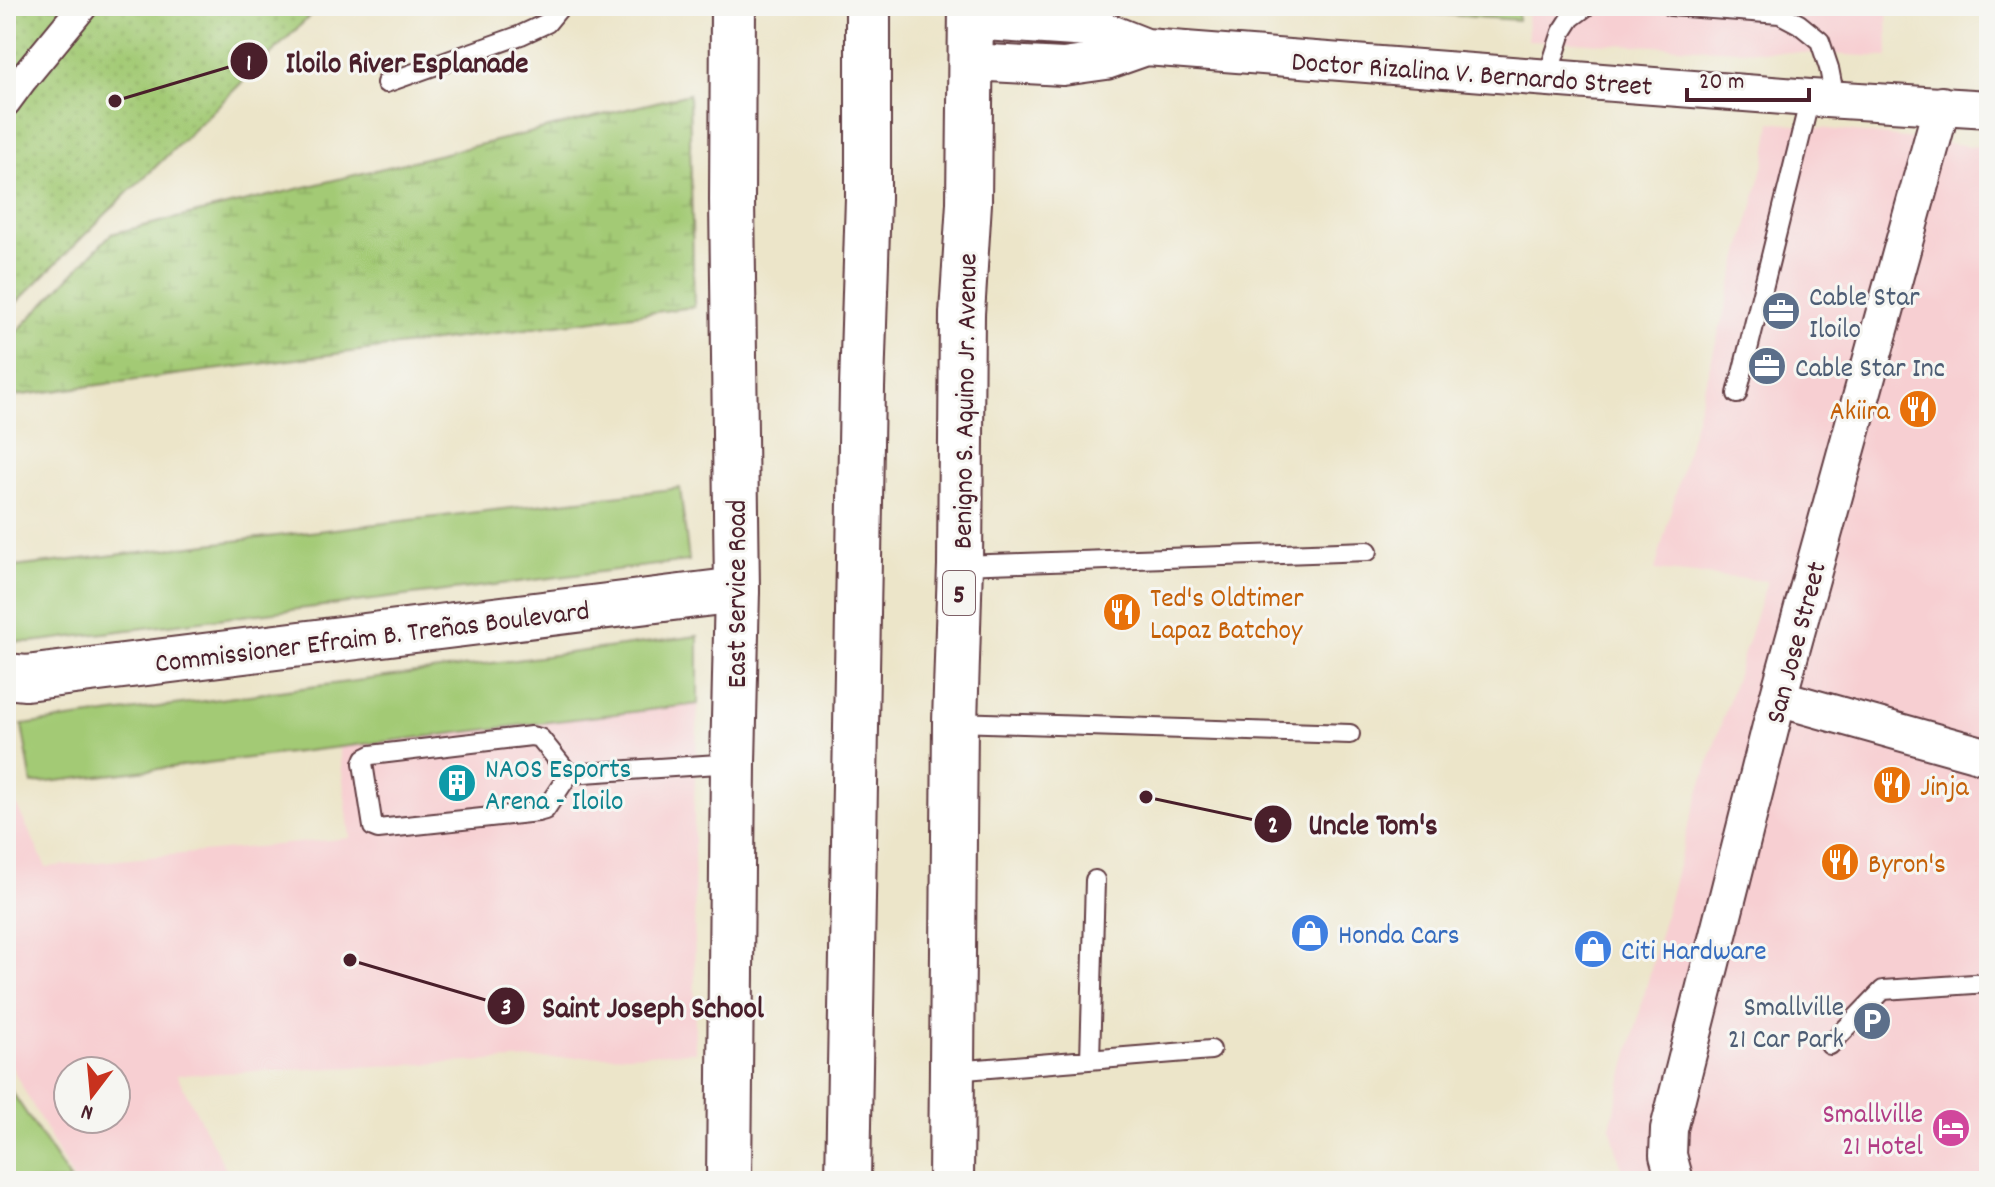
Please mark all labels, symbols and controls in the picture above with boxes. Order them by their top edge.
callout: Iloilo River Esplanade [229,34,544,88]
street label: Doctor Rizalina V. Bernardo Street [1290,44,1653,110]
text: Iloilo River Esplanade [286,45,528,88]
text: 1 [246,48,252,82]
scale bar [1687,52,1809,102]
text: 20 m [1699,66,1745,100]
street label: Benigno S. Aquino Jr. Avenue [945,253,991,549]
place label: Cable Star Iloilo [1809,280,1920,352]
office icon: Cable Star Iloilo [1760,290,1802,332]
office icon: Cable Star Inc [1746,345,1788,387]
place label: Cable Star Inc [1795,351,1945,391]
restaurant icon: Akiira [1897,388,1939,430]
place label: Akiira [1829,394,1891,434]
street label: East Service Road [720,500,760,688]
street label: San Jose Street [1758,558,1840,729]
road number: 5 [943,571,975,615]
place label: Ted's Oldtimer Lapaz Batchoy [1150,581,1304,653]
restaurant icon: Ted's Oldtimer Lapaz Batchoy [1101,591,1143,633]
street label: Commissioner Efraim B. Treñas Boulevard [153,593,592,686]
place label: NAOS Esports Arena - Iloilo [485,752,631,824]
building icon: NAOS Esports Arena - Iloilo [436,762,478,804]
restaurant icon: Jinja [1871,764,1913,806]
place label: Jinja [1920,770,1970,810]
callout: Uncle Tom's [1253,797,1454,851]
text: Uncle Tom's [1308,807,1438,850]
text: 2 [1268,810,1278,844]
restaurant icon: Byron's [1819,841,1861,883]
place label: Byron's [1868,847,1946,887]
shop icon: Honda Cars [1289,912,1331,954]
place label: Honda Cars [1338,918,1460,958]
shop icon: Citi Hardware [1572,928,1614,970]
place label: Citi Hardware [1621,934,1767,974]
callout: Saint Joseph School [486,979,780,1033]
text: Saint Joseph School [542,990,765,1033]
place label: Smallville 21 Car Park [1728,990,1844,1062]
text: 3 [501,992,511,1026]
parking icon: Smallville 21 Car Park [1851,1000,1893,1042]
north arrow [52,1055,132,1135]
text: N [78,1094,97,1127]
place label: Smallville 21 Hotel [1823,1097,1923,1169]
hotel icon: Smallville 21 Hotel [1930,1107,1972,1149]

